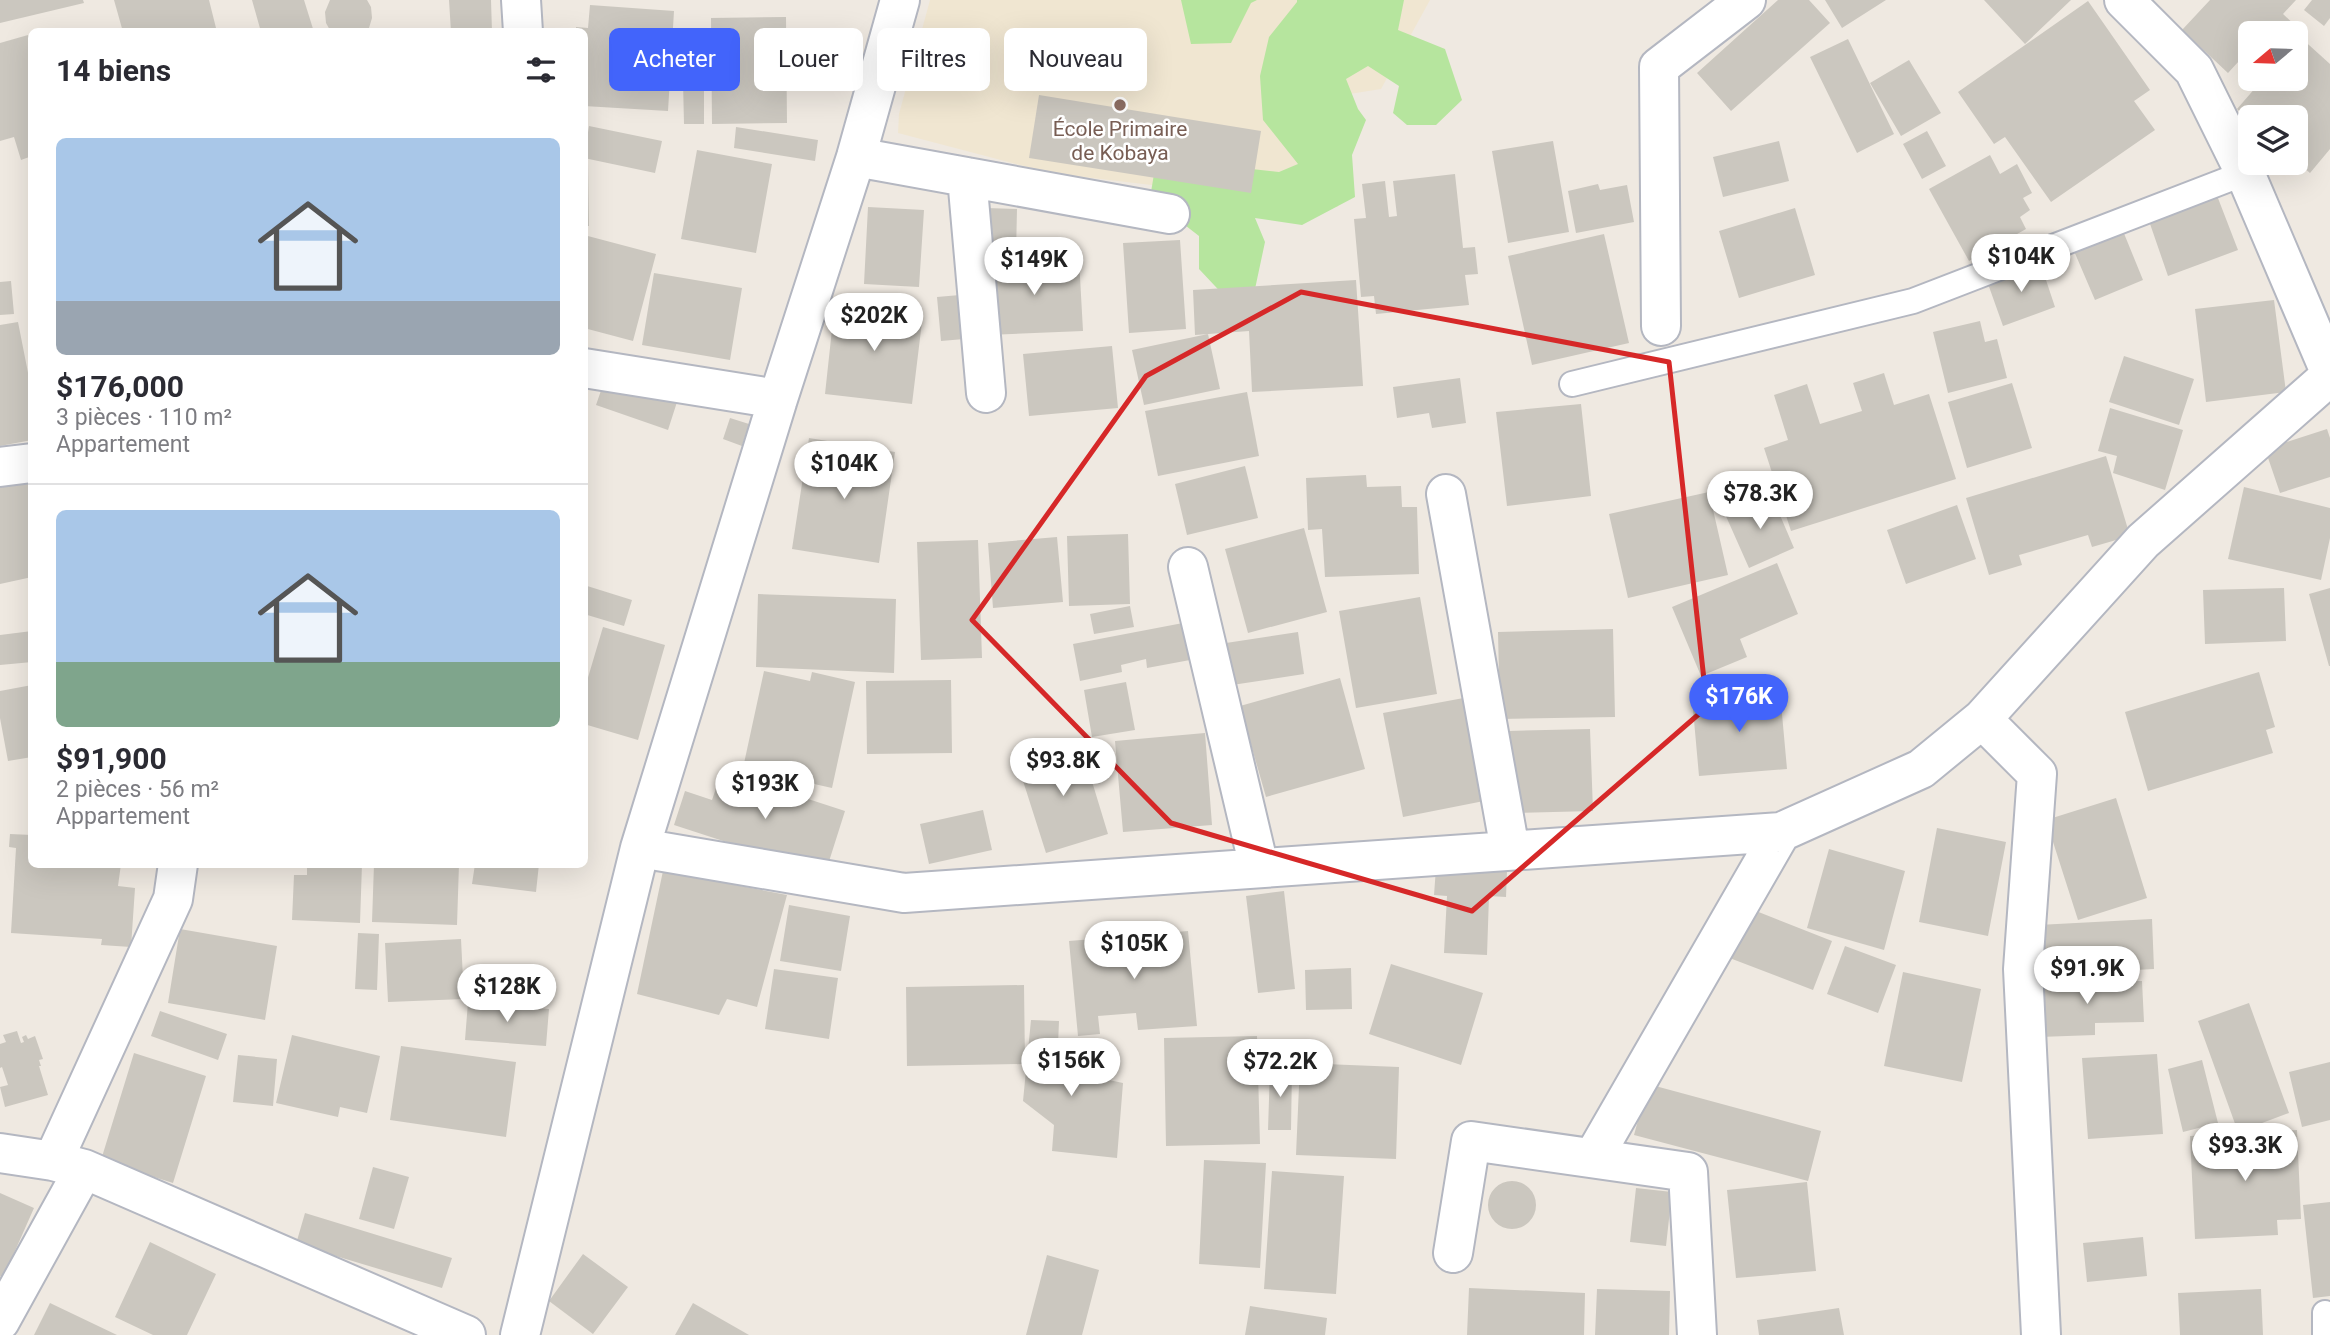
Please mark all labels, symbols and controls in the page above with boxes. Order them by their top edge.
north arrow [2238,21,2308,91]
map controls [2238,21,2308,175]
chip: Acheter [609,28,740,91]
chip: Louer [754,28,863,91]
chip: Filtres [877,28,990,91]
chip: Nouveau [1004,28,1147,91]
icon: filters [522,51,560,89]
text: 14 biens [56,53,171,88]
marker: École Primaire de Kobaya [1112,97,1128,113]
button: layers [2238,105,2308,175]
place label: École Primaire de Kobaya [1053,117,1187,165]
icon: home [245,183,371,309]
pin: $104K [1972,234,2070,294]
pin: $149K [985,238,1083,297]
text: $104K [1987,243,2055,270]
text: $149K [1000,246,1068,273]
pin: $202K [825,294,923,353]
text: $202K [840,302,908,329]
text: $176,000 [56,369,184,404]
text: 3 pièces · 110 m² [56,404,232,431]
text: Appartement [56,431,190,458]
pin: $104K [795,442,893,501]
text: $104K [810,450,878,477]
pin: $78.3K [1703,472,1817,531]
text: $78.3K [1723,480,1797,507]
icon: home [245,555,371,681]
pin: $176K [1690,674,1788,734]
text: $176K [1705,683,1773,710]
pin: $93.8K [1006,738,1120,798]
text: $91,900 [56,741,167,776]
text: $93.8K [1026,747,1100,774]
pin: $193K [716,762,814,821]
text: $193K [731,770,799,797]
text: 2 pièces · 56 m² [56,776,219,803]
text: Appartement [56,803,190,830]
pin: $105K [1085,922,1183,981]
text: $105K [1100,930,1168,957]
pin: $91.9K [2030,946,2144,1006]
text: $91.9K [2050,955,2124,982]
pin: $128K [458,964,556,1024]
text: $128K [473,973,541,1000]
pin: $156K [1022,1038,1120,1098]
pin: $72.2K [1223,1040,1337,1099]
text: $156K [1037,1047,1105,1074]
text: $72.2K [1243,1048,1317,1075]
pin: $93.3K [2188,1124,2302,1183]
text: $93.3K [2208,1132,2282,1159]

